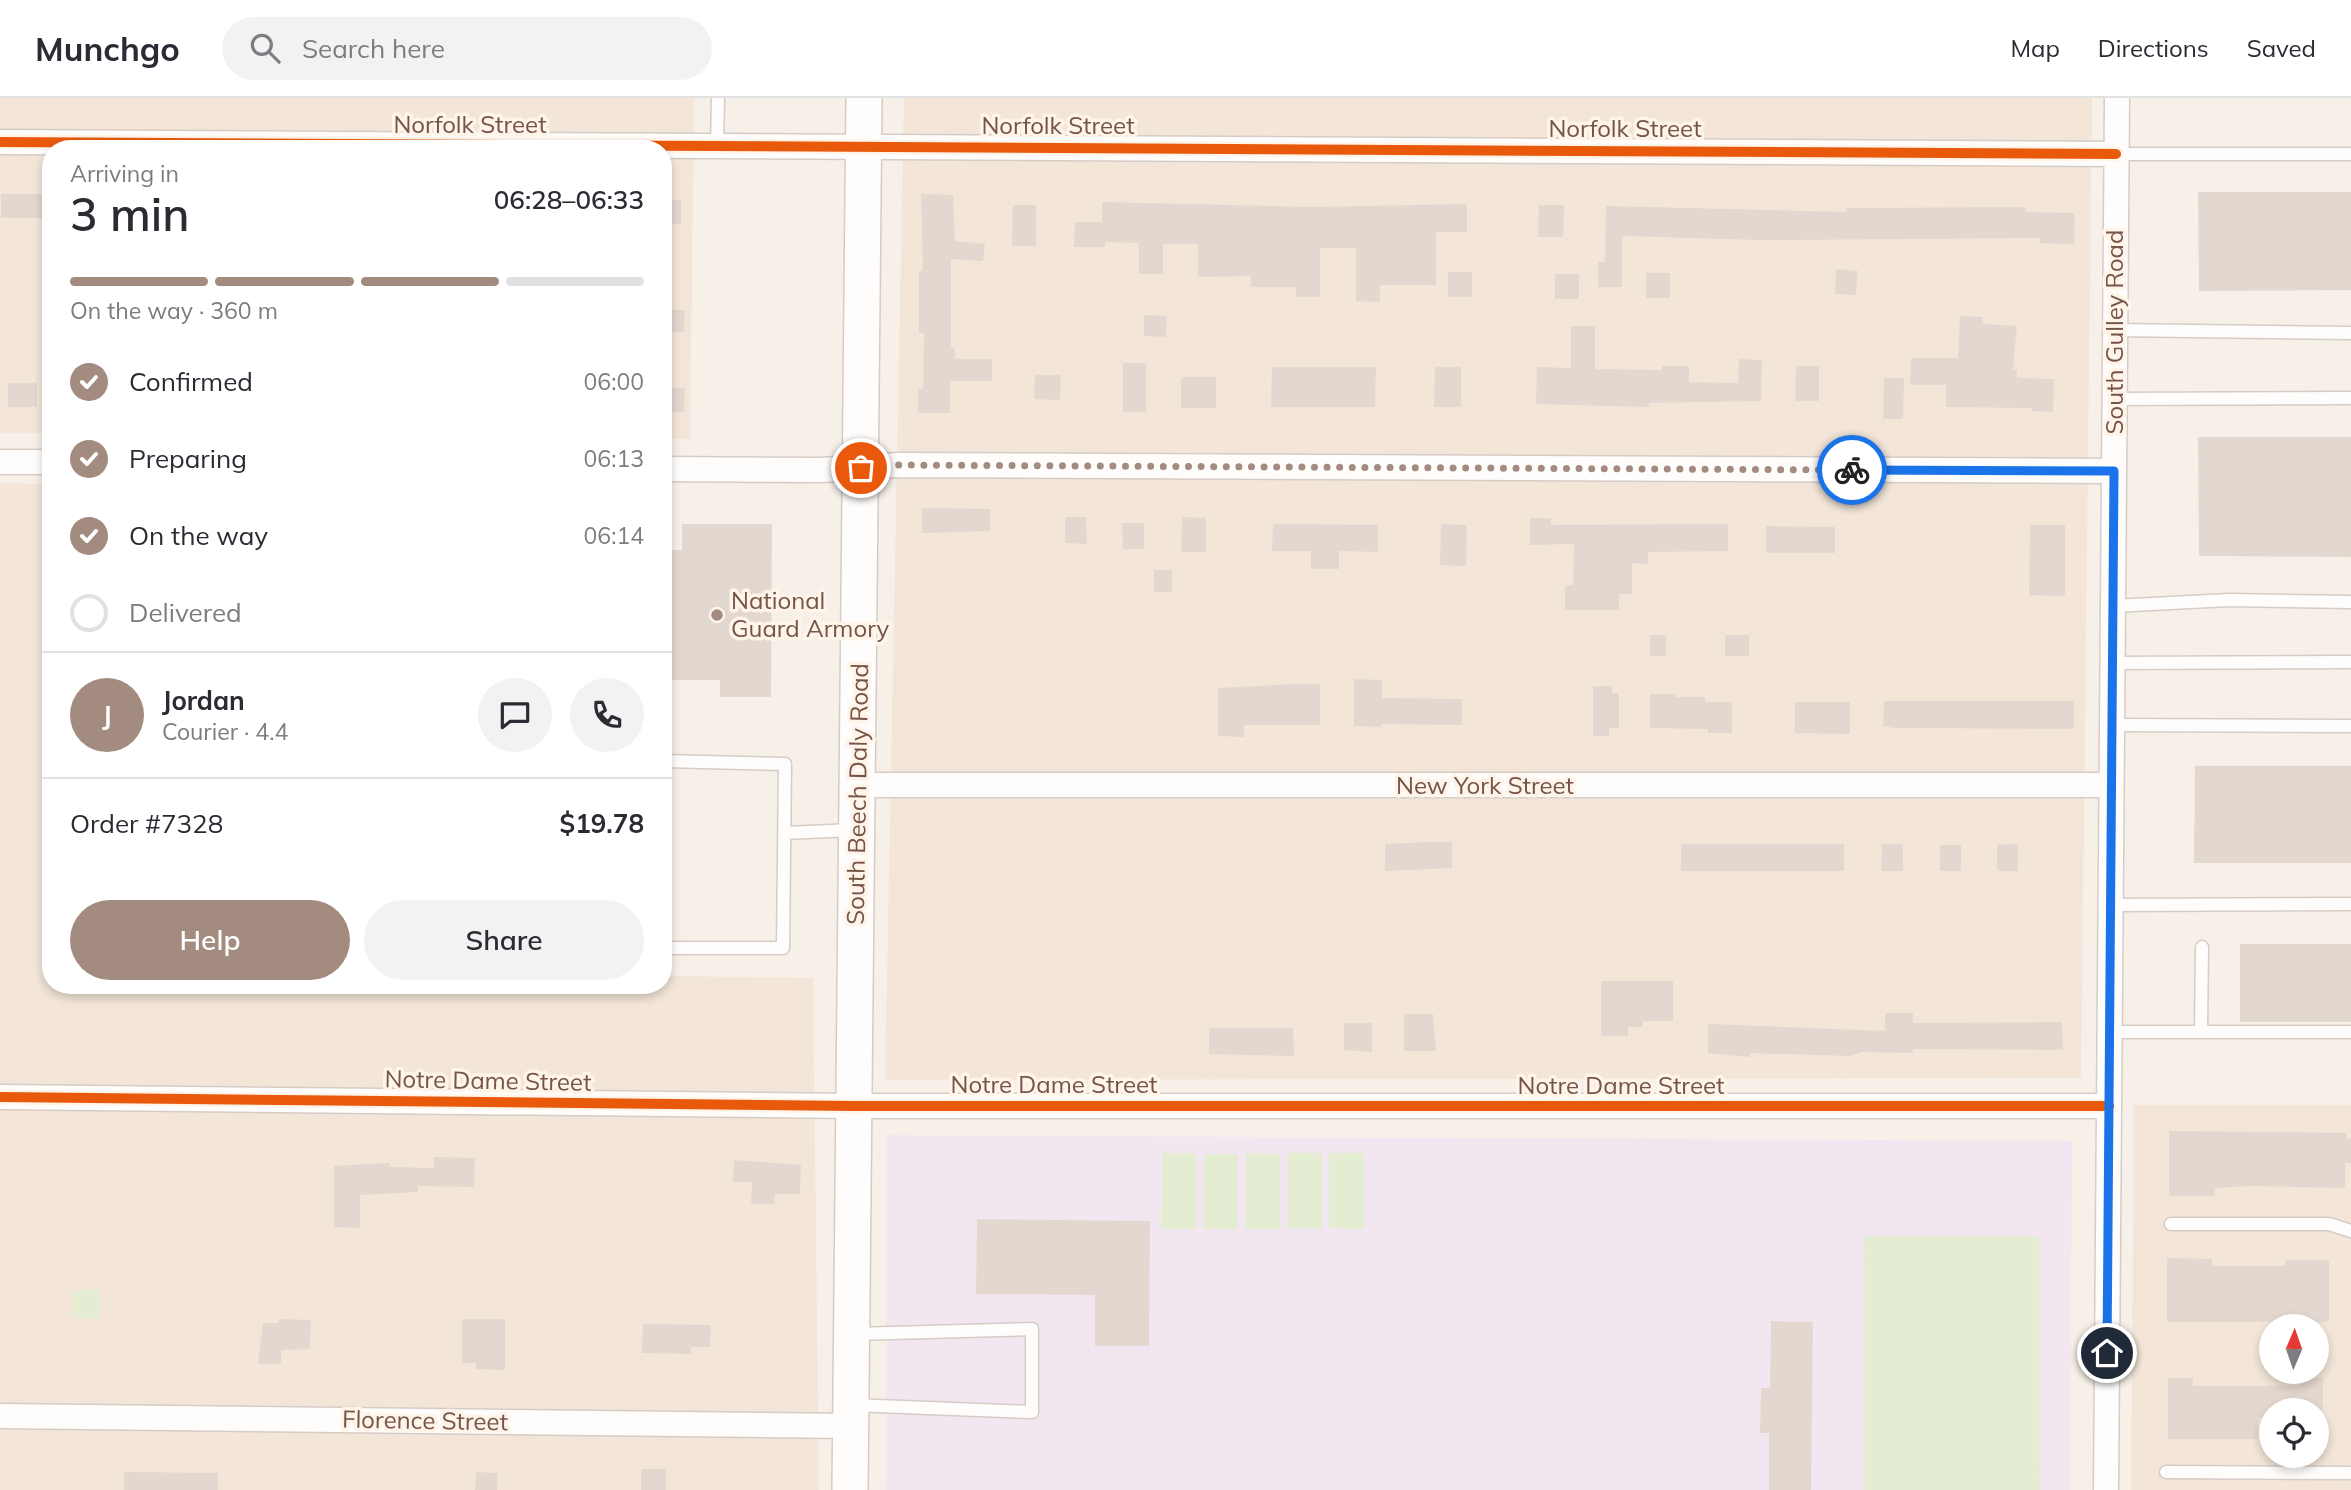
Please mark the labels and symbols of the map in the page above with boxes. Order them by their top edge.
street label: Norfolk Street [393,109,547,139]
street label: Norfolk Street [981,110,1135,140]
street label: Norfolk Street [1548,113,1702,143]
street label: South Gulley Road [2099,230,2129,434]
courier [1817,435,1887,505]
pin [831,438,891,498]
place label: National Guard Armory [731,585,890,643]
marker: National Guard Armory [709,607,725,623]
street label: South Beech Daly Road [840,663,874,925]
street label: New York Street [1396,770,1574,800]
street label: Notre Dame Street [384,1063,592,1097]
street label: Notre Dame Street [951,1069,1157,1099]
street label: Notre Dame Street [1518,1070,1724,1100]
north arrow [2259,1314,2329,1384]
pin [2077,1323,2137,1383]
street label: Florence Street [342,1404,508,1436]

